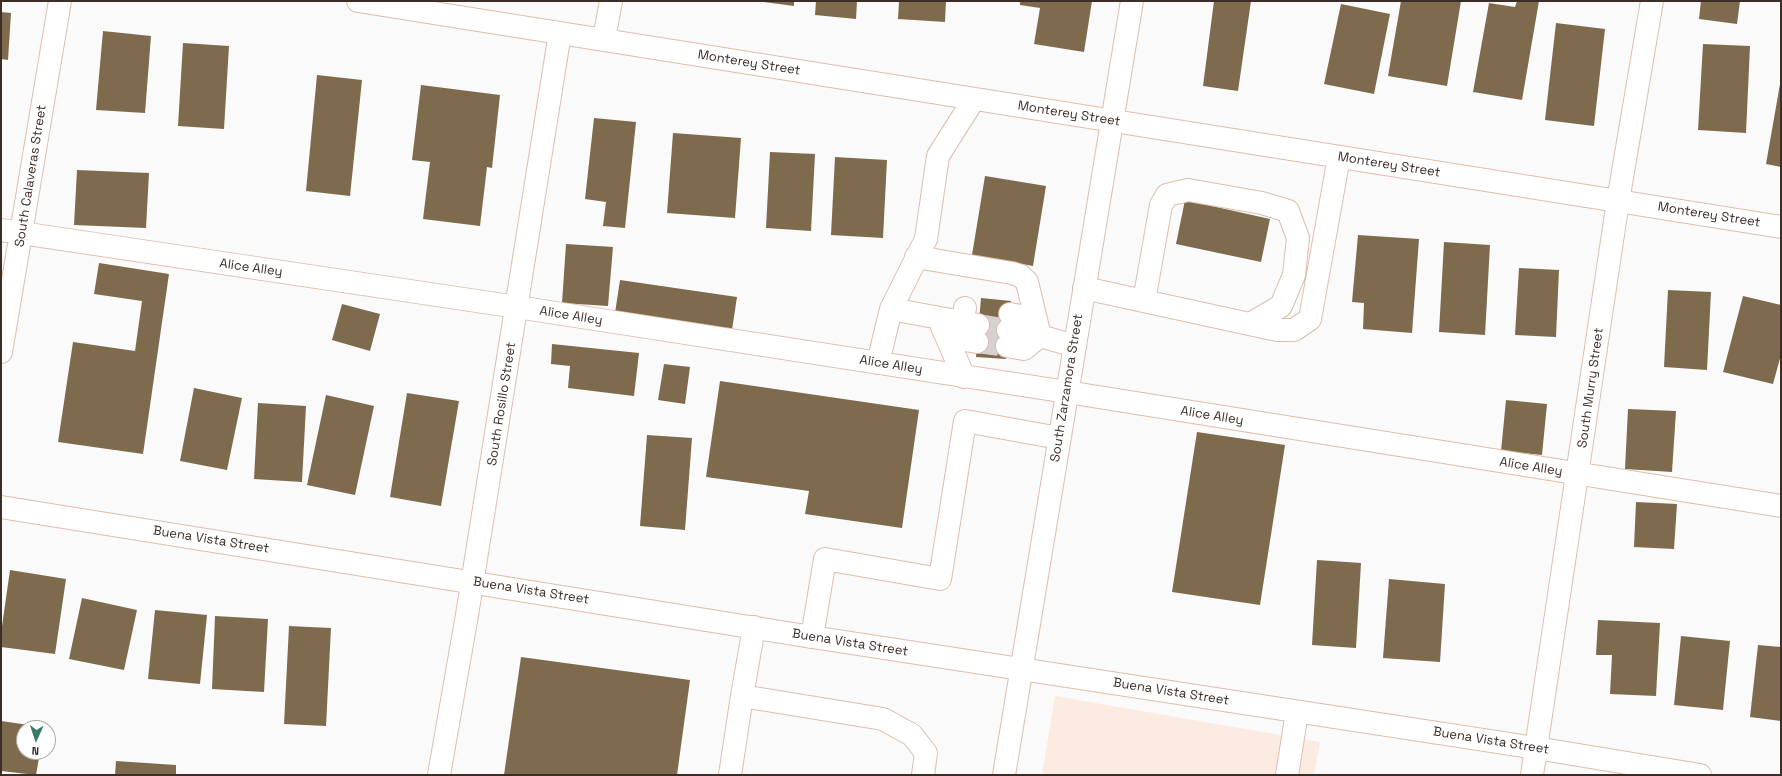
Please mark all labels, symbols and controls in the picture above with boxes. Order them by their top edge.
street label: Monterey Street [696,47,802,79]
street label: Monterey Street [1016,98,1122,130]
street label: South Calaveras Street [12,104,50,248]
street label: Monterey Street [1336,149,1442,181]
street label: Monterey Street [1656,199,1762,231]
street label: Alice Alley [218,256,284,280]
street label: Alice Alley [538,303,604,329]
street label: South Zarzamora Street [1048,313,1086,463]
street label: South Murry Street [1575,327,1607,449]
street label: South Rosillo Street [485,341,519,467]
street label: Alice Alley [858,352,924,378]
street label: Alice Alley [1179,403,1245,429]
street label: Alice Alley [1498,454,1564,480]
street label: Buena Vista Street [152,523,270,557]
street label: Buena Vista Street [472,574,590,608]
street label: Buena Vista Street [791,626,909,660]
street label: Buena Vista Street [1112,675,1230,709]
north arrow [16,720,56,760]
street label: Buena Vista Street [1432,724,1550,758]
text: N [31,744,39,758]

